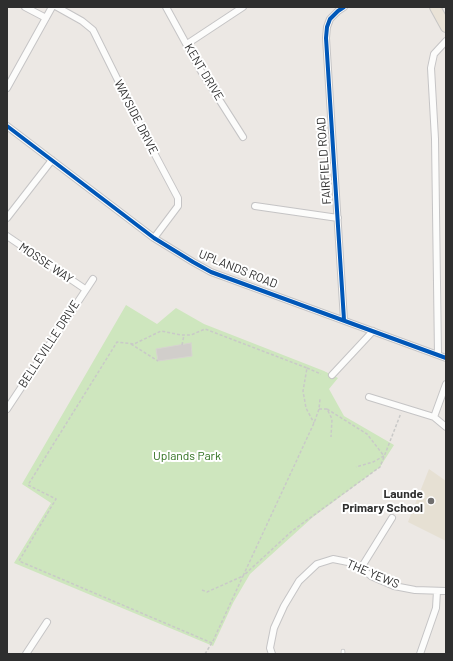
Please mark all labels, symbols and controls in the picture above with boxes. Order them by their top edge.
street label: KENT DRIVE [181,41,227,103]
street label: WAYSIDE DRIVE [111,77,161,157]
street label: FAIRFIELD ROAD [314,117,334,205]
street label: MOSSE WAY [16,240,76,286]
street label: UPLANDS ROAD [196,247,280,291]
street label: BELLEVILLE DRIVE [15,298,83,390]
park label: Uplands Park [153,449,221,463]
place label: Launde Primary School [342,487,423,515]
marker: Launde Primary School [426,496,436,506]
street label: THE YEWS [344,556,402,592]

